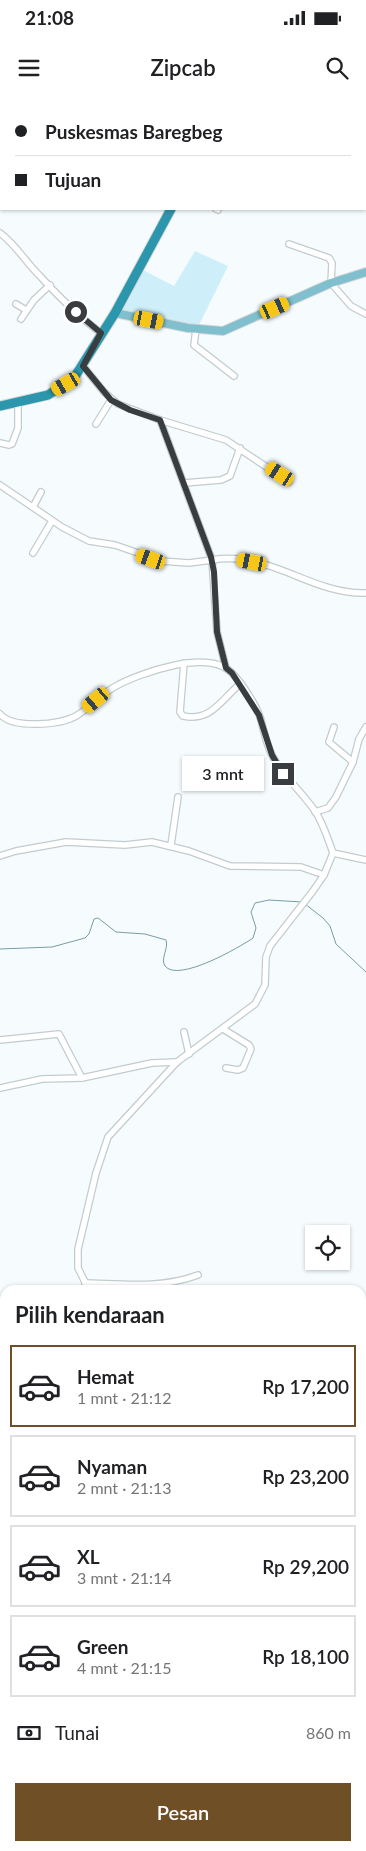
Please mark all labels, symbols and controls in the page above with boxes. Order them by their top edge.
text: 21:08 [25,6,74,29]
icon: menu [15,54,43,82]
text: Zipcab [150,54,216,81]
icon: search [323,54,351,82]
text: Puskesmas Baregbeg [45,120,222,143]
text: Tujuan [45,168,101,191]
car [258,295,291,321]
route start [65,301,87,323]
car [132,310,165,330]
car [49,370,82,398]
car [263,460,296,488]
car [134,547,167,571]
car [235,552,268,572]
car [79,685,112,715]
callout: 3 mnt [183,756,266,792]
route end [272,763,294,785]
text: 3 mnt [202,764,244,783]
map controls [305,1225,350,1270]
button: locate [305,1225,350,1270]
text: Pilih kendaraan [15,1301,165,1328]
icon: car [17,1364,62,1409]
text: Hemat [77,1365,134,1388]
text: Rp 17,200 [262,1375,349,1398]
text: 1 mnt · 21:12 [77,1388,172,1407]
icon: car [17,1454,62,1499]
text: Nyaman [77,1455,147,1478]
text: Rp 23,200 [262,1465,349,1488]
text: 2 mnt · 21:13 [77,1478,172,1497]
icon: car [17,1544,62,1589]
text: XL [77,1545,100,1568]
text: Rp 29,200 [262,1555,349,1578]
text: 3 mnt · 21:14 [77,1568,172,1587]
icon: car [17,1634,62,1679]
text: Green [77,1635,128,1658]
text: Rp 18,100 [262,1645,349,1668]
text: 4 mnt · 21:15 [77,1658,172,1677]
icon: cash [15,1719,43,1747]
text: Tunai [55,1721,99,1744]
text: 860 m [306,1723,351,1742]
button: Pesan [15,1783,351,1841]

